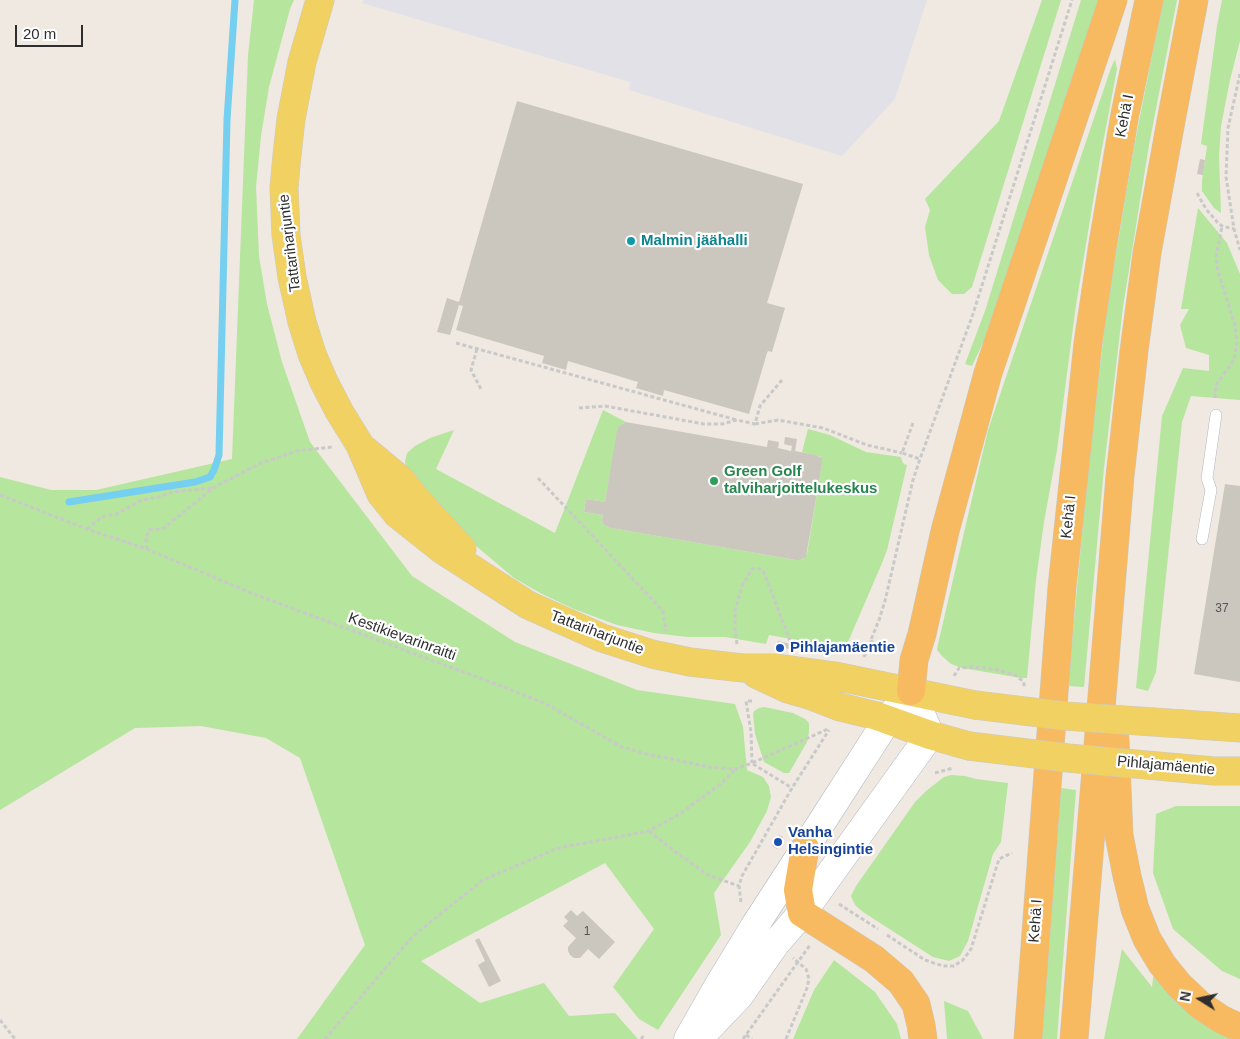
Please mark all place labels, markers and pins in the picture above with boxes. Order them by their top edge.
place label: Malmin jäähalli [641,232,748,250]
marker: Malmin jäähalli [625,235,637,247]
place label: Green Golf talviharjoittelukeskus [724,463,877,498]
marker: Green Golf talviharjoittelukeskus [708,475,720,487]
place label: Pihlajamäentie [790,639,895,657]
marker: Pihlajamäentie [774,642,786,654]
place label: Vanha Helsingintie [788,824,873,859]
marker: Vanha Helsingintie [772,836,784,848]

